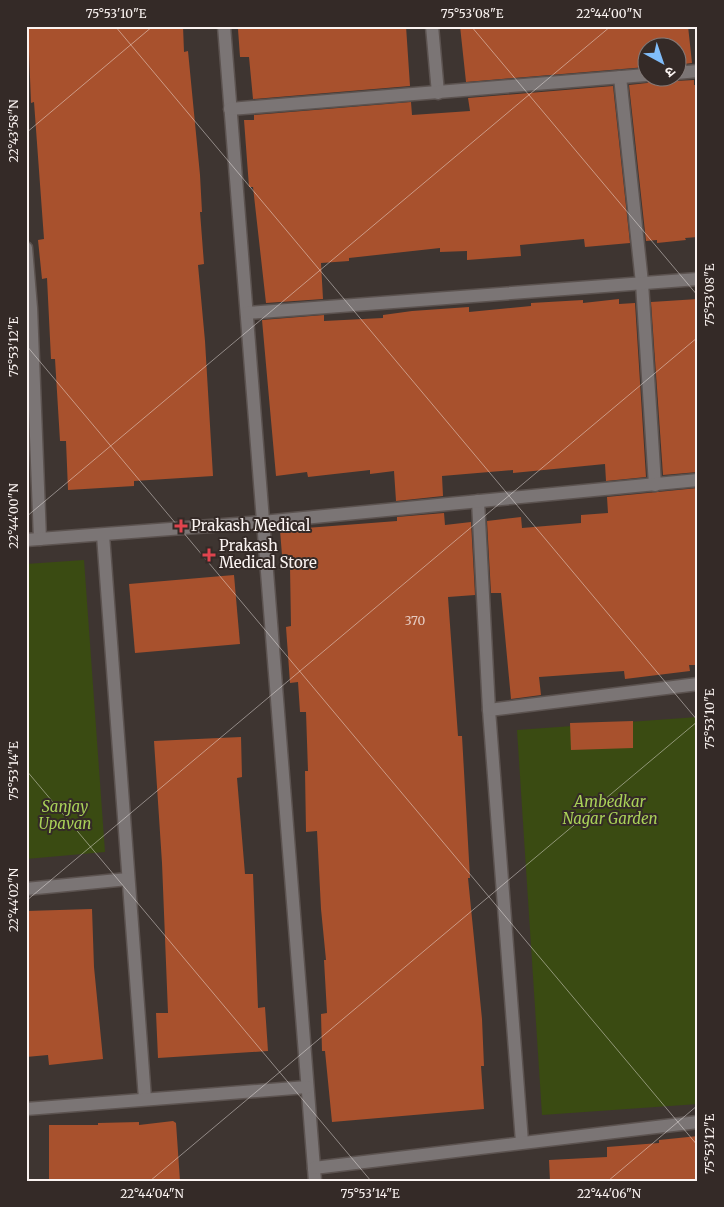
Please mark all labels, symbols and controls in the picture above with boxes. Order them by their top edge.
text: 75°53'10"E [86,6,147,21]
text: 75°53'08"E [441,6,504,21]
text: 22°44'00"N [576,6,642,21]
north arrow [636,38,686,88]
text: उ [661,62,679,82]
text: 22°43'58"N [6,99,21,163]
text: 75°53'08"E [702,263,717,326]
text: 75°53'12"E [6,317,21,377]
text: 22°44'00"N [6,483,21,549]
place label: Prakash Medical [191,516,311,535]
marker: Prakash Medical [175,520,187,532]
place label: Prakash Medical Store [219,536,317,572]
marker: Prakash Medical Store [203,549,215,561]
house number: 370 [405,613,426,628]
text: 75°53'10"E [702,688,717,749]
text: 75°53'14"E [6,741,21,801]
park label: Ambedkar Nagar Garden [563,792,657,828]
park label: Sanjay Upavan [39,797,91,833]
text: 22°44'02"N [6,867,21,932]
text: 75°53'12"E [702,1114,717,1174]
text: 22°44'04"N [120,1186,185,1201]
text: 75°53'14"E [340,1186,400,1201]
text: 22°44'06"N [577,1186,642,1201]

